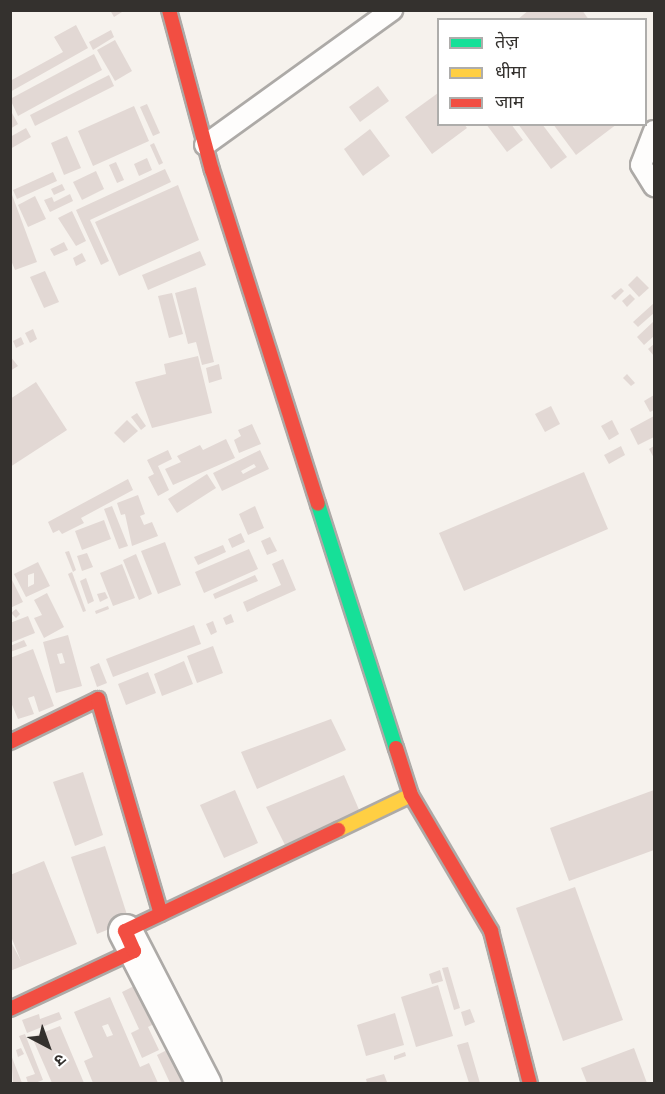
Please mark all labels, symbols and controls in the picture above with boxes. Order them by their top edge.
legend [437,18,647,126]
text: तेज़ [495,31,519,52]
text: धीमा [495,61,526,82]
text: जाम [495,91,524,112]
north arrow [18,1016,78,1076]
text: उ [50,1050,70,1070]

